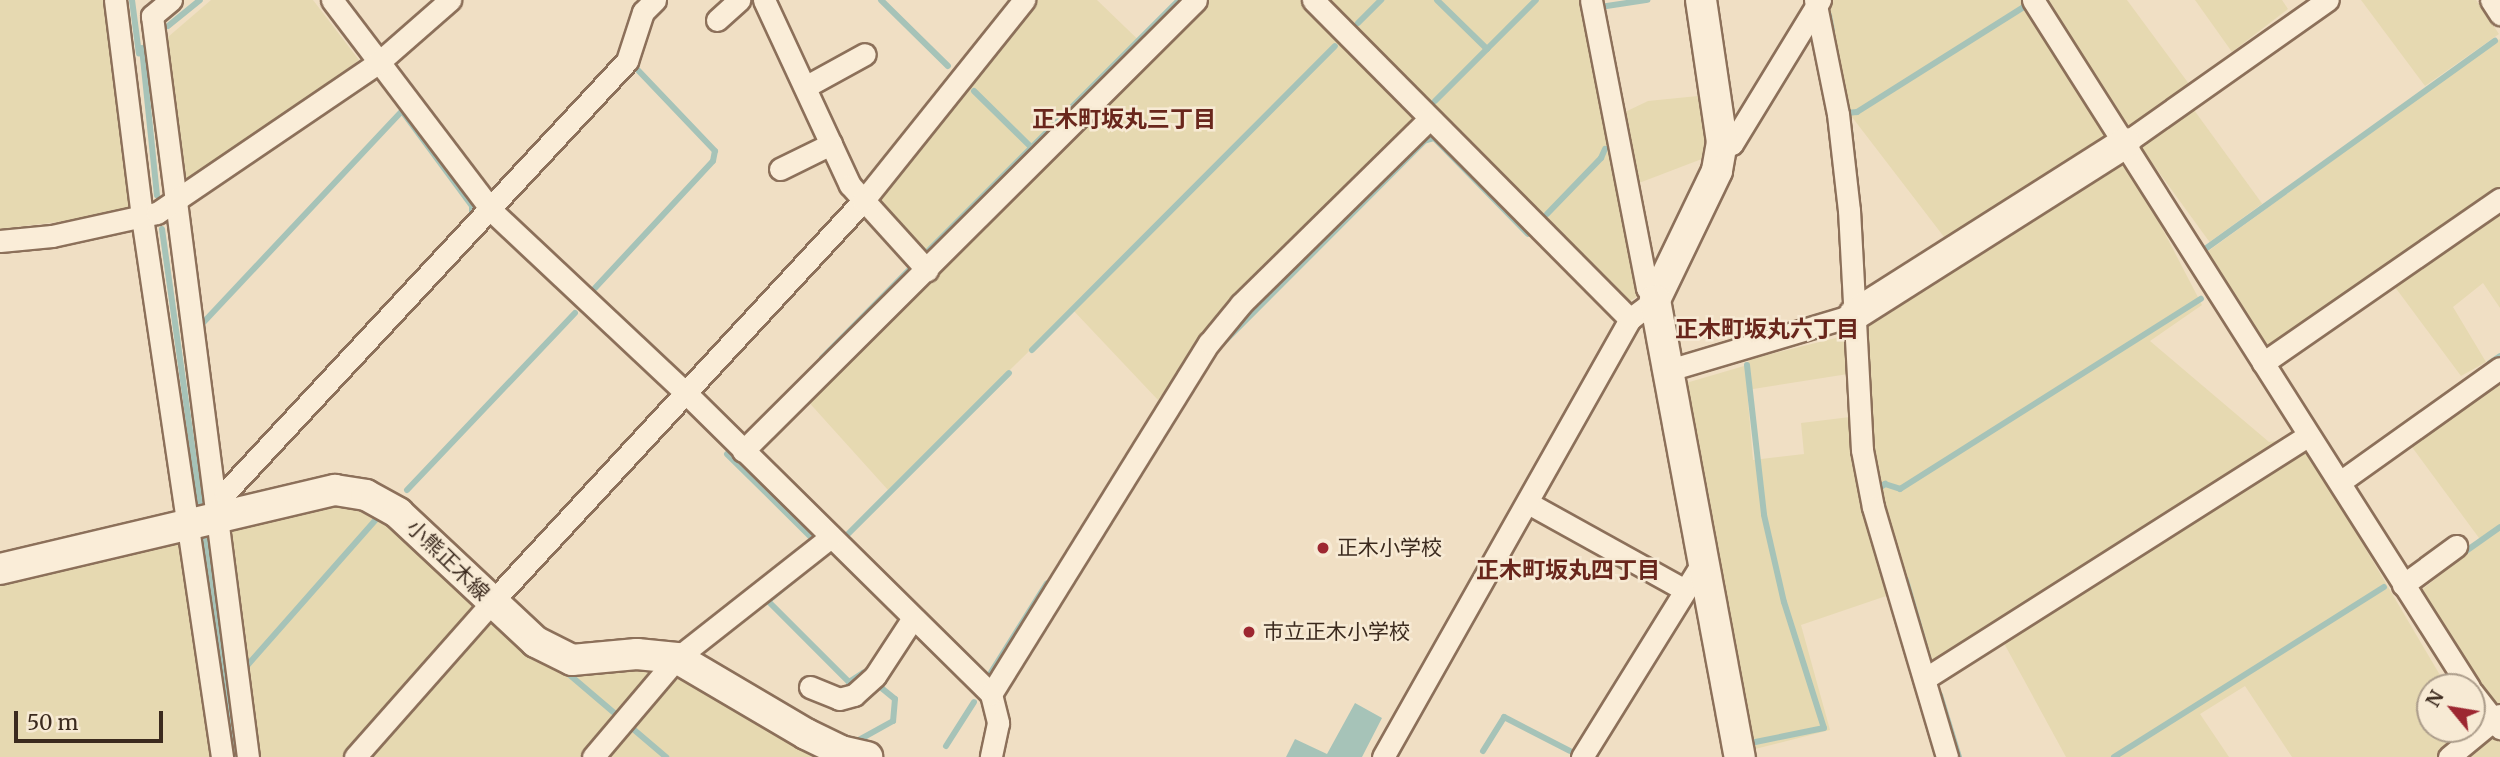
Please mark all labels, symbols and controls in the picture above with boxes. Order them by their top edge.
district label: 正木町坂丸三丁目 [1032,105,1216,133]
district label: 正木町坂丸六丁目 [1675,315,1859,343]
street label: 小熊正木線 [401,514,495,606]
place label: 正木小学校 [1337,535,1442,561]
marker: 正木小学校 [1315,540,1331,556]
district label: 正木町坂丸四丁目 [1476,556,1660,584]
place label: 市立正木小学校 [1263,619,1410,645]
marker: 市立正木小学校 [1241,624,1257,640]
north arrow [2416,673,2486,743]
text: N [2420,686,2449,711]
scale bar [18,698,166,742]
text: 50 m [27,709,78,736]

